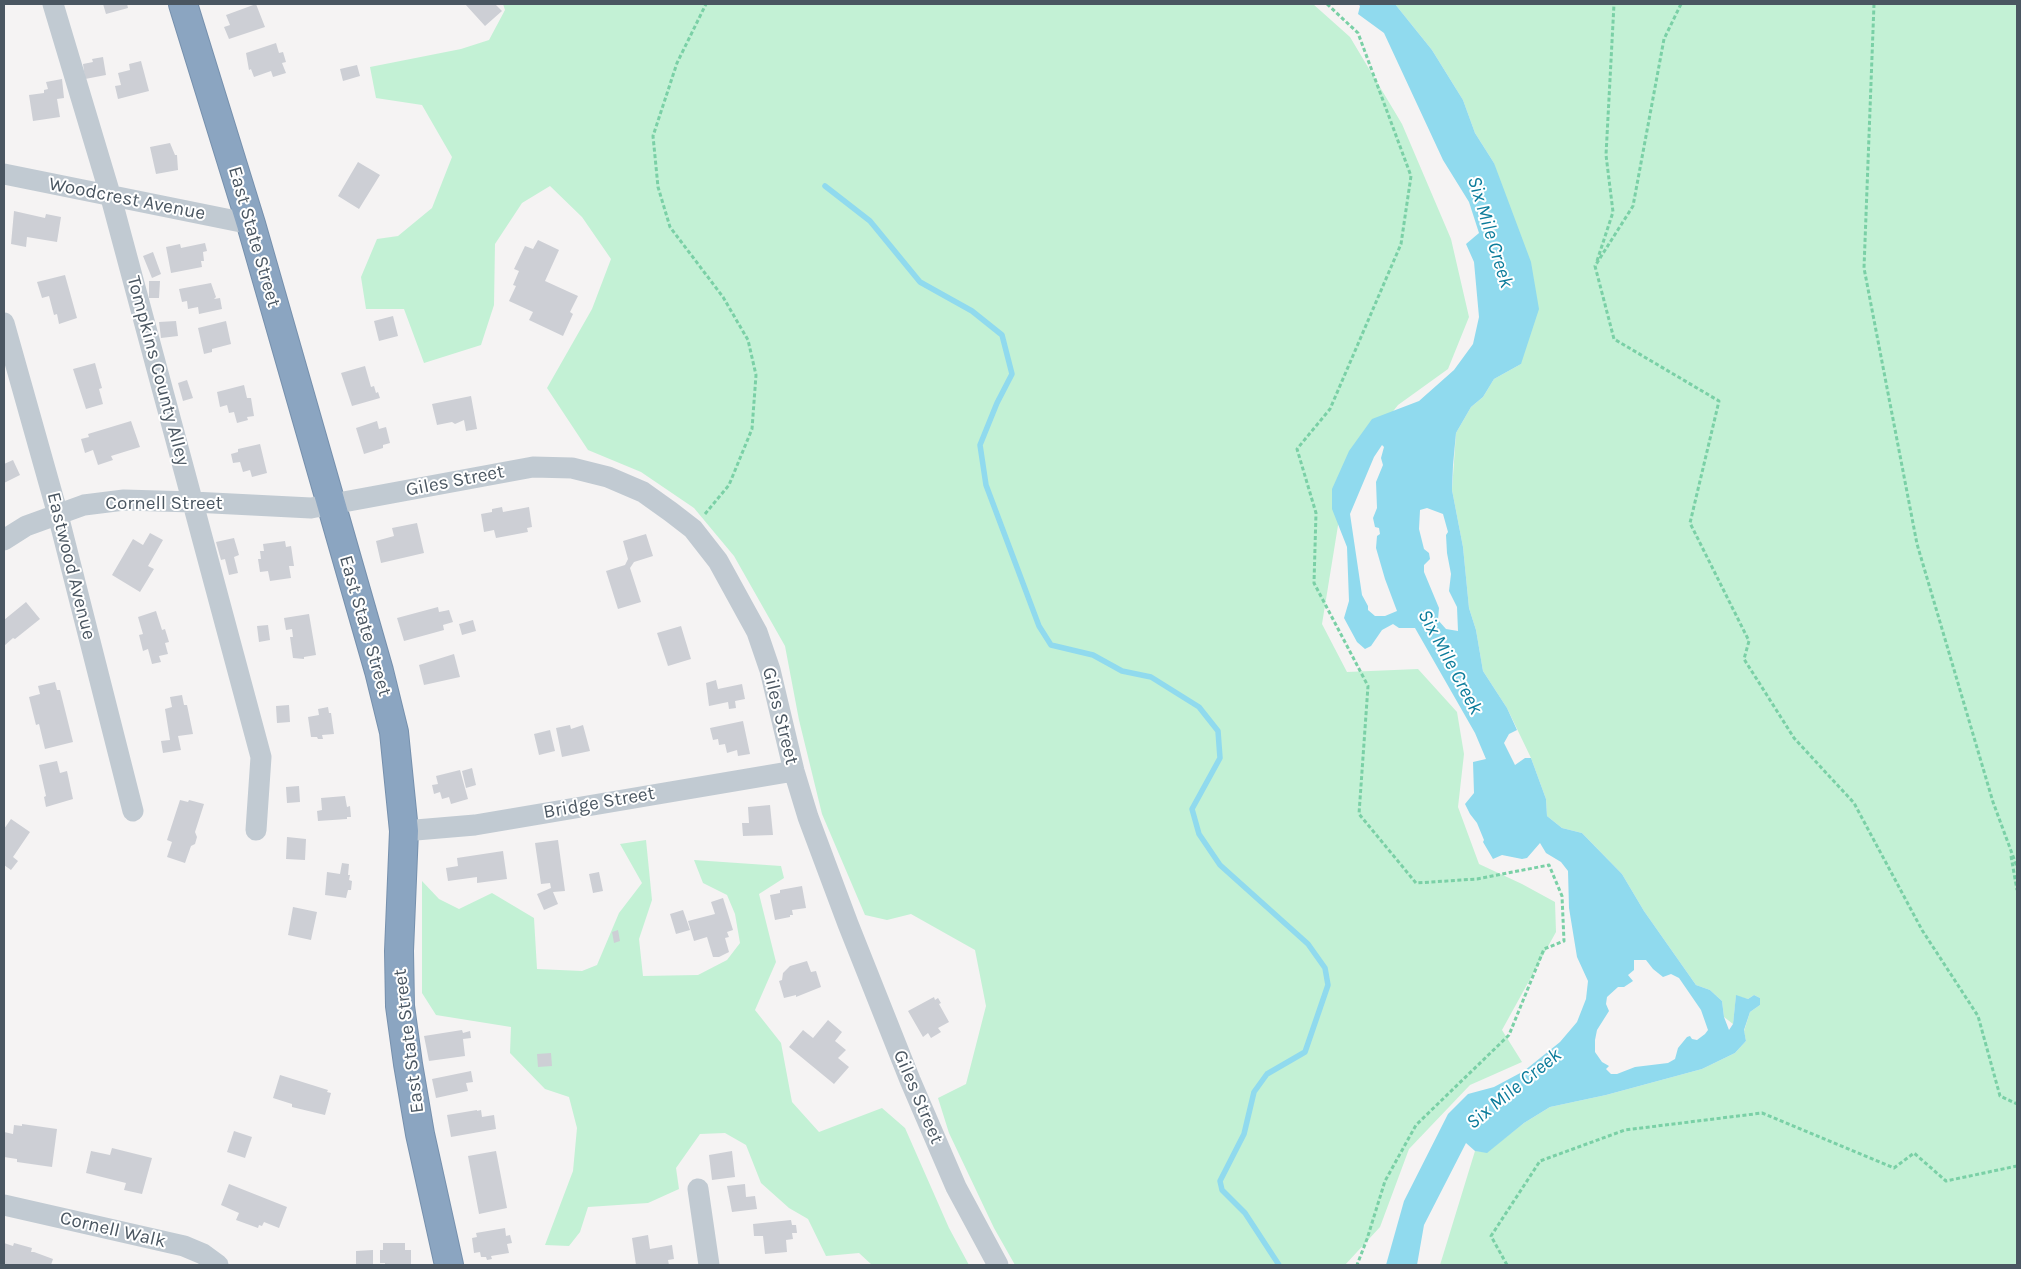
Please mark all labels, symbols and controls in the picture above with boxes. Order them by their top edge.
street label: East State Street [223,164,285,310]
street label: Woodcrest Avenue [47,173,207,225]
water label: Six Mile Creek [1462,173,1518,291]
street label: Tompkins County Alley [122,274,194,468]
street label: Giles Street [404,460,506,502]
street label: Eastwood Avenue [42,490,100,642]
street label: Cornell Street [105,493,223,515]
street label: East State Street [334,553,396,699]
water label: Six Mile Creek [1412,605,1488,719]
street label: Giles Street [757,665,803,767]
street label: Bridge Street [542,782,656,824]
street label: East State Street [389,967,429,1115]
water label: Six Mile Creek [1462,1043,1566,1135]
street label: Giles Street [888,1047,948,1147]
street label: Cornell Walk [58,1207,168,1253]

